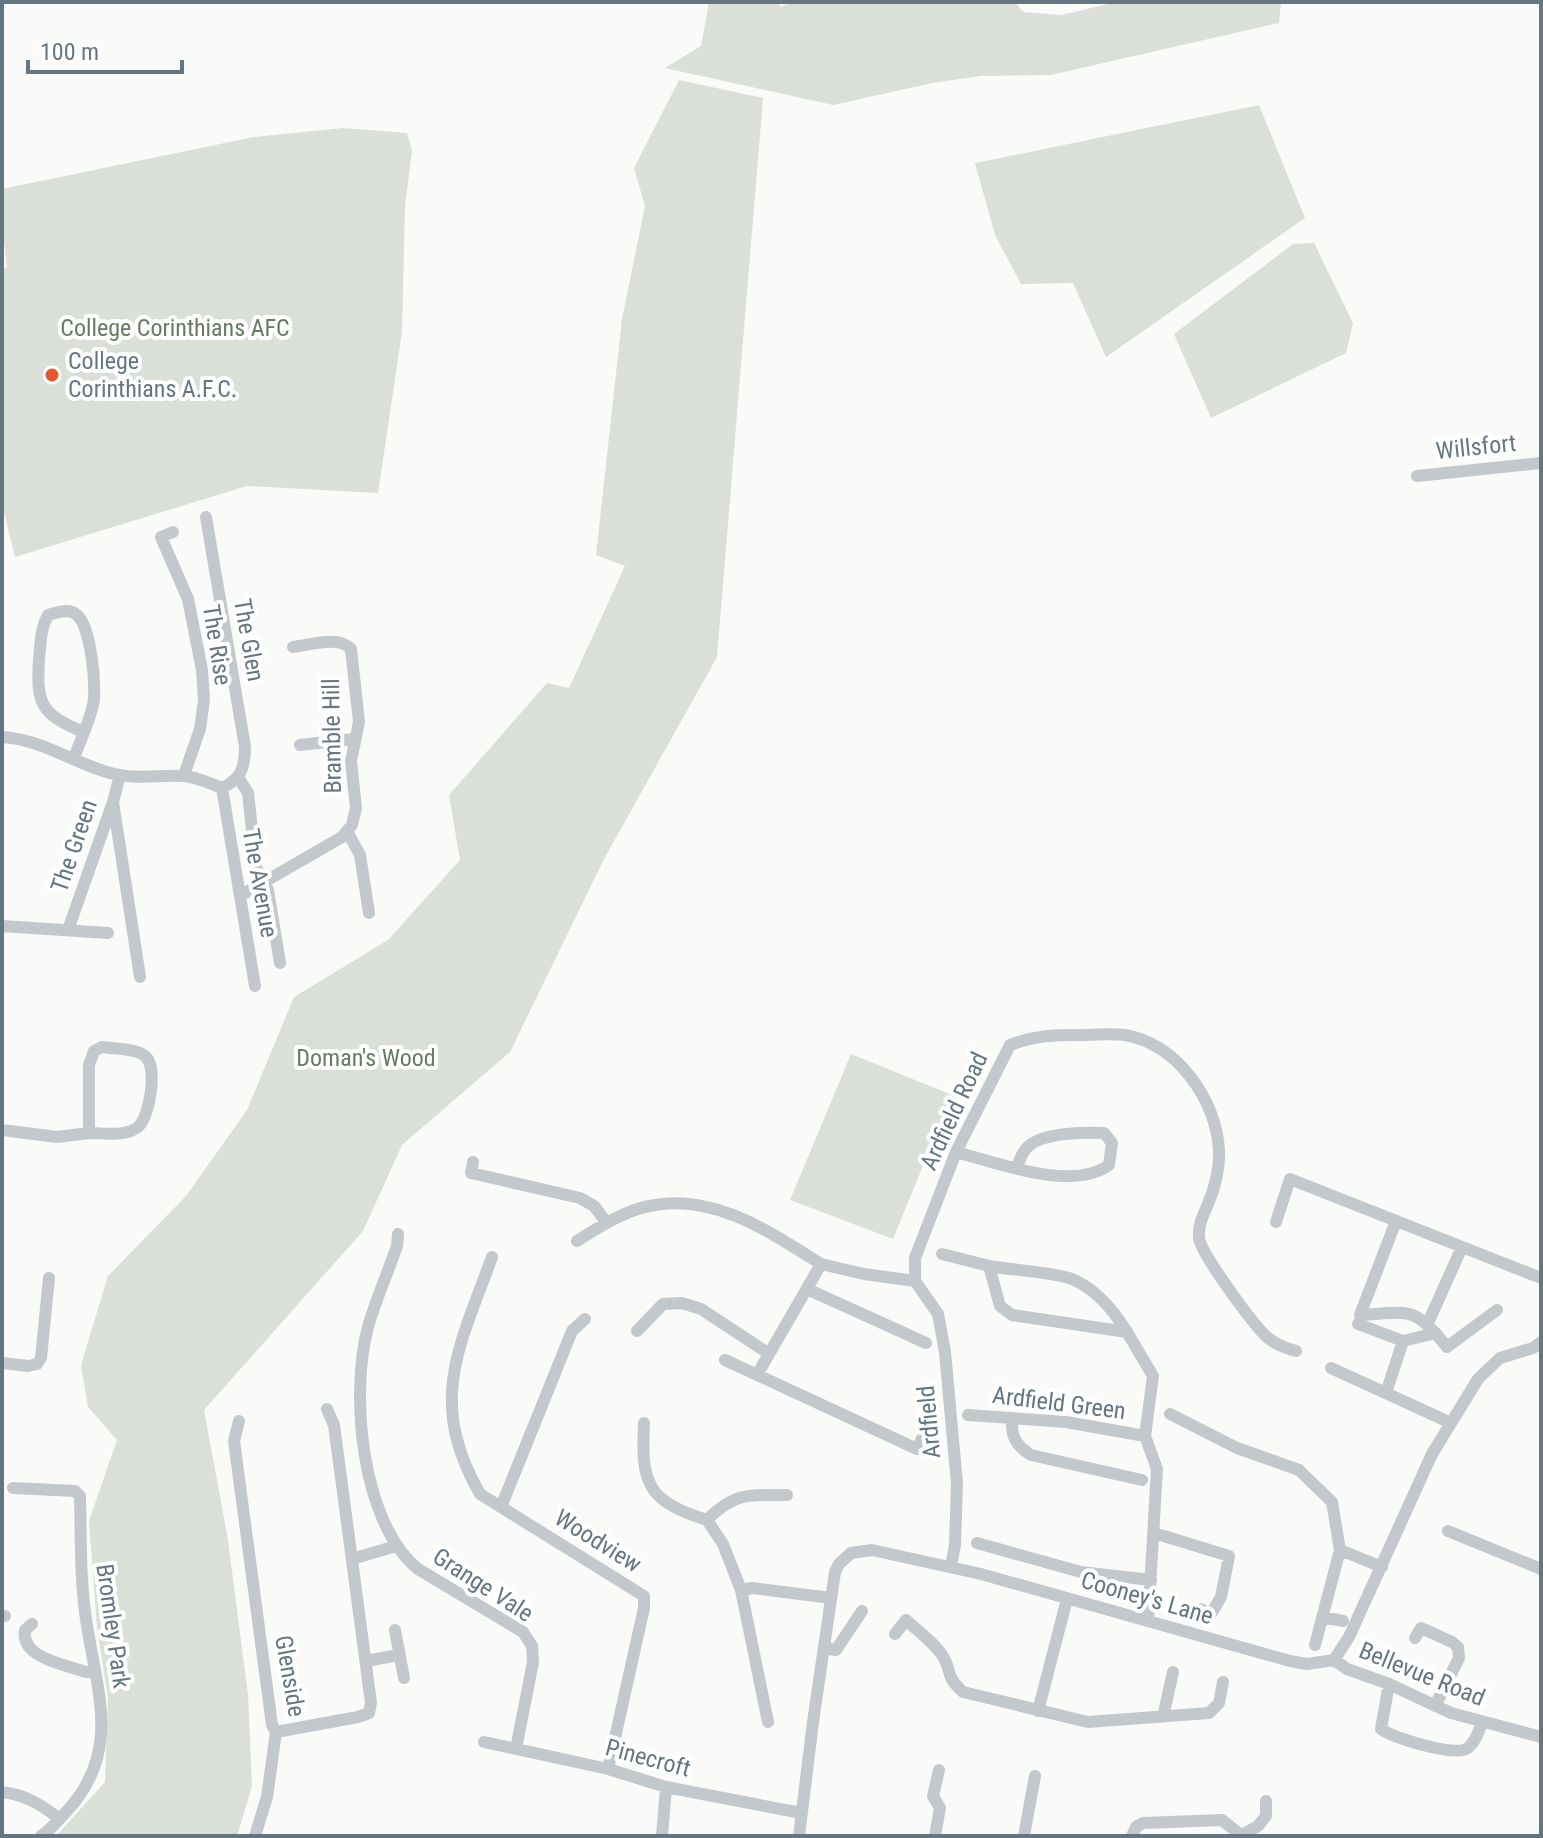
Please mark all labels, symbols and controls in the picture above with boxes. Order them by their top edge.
scale bar [28,24,182,74]
text: 100 m [40,38,99,66]
park label: College Corinthians AFC [60,314,290,342]
place label: College Corinthians A.F.C. [68,347,237,403]
marker: College Corinthians A.F.C. [43,366,61,384]
street label: Willsfort [1435,429,1517,465]
street label: The Glen [228,596,270,684]
street label: The Rise [197,603,237,687]
street label: Bramble Hill [317,678,347,794]
street label: The Green [45,796,103,896]
street label: The Avenue [237,826,283,940]
park label: Doman's Wood [296,1044,436,1072]
street label: Ardfield Road [914,1048,994,1174]
street label: Ardfield Green [991,1381,1127,1425]
street label: Ardfield [912,1384,946,1460]
street label: Woodview [550,1504,646,1578]
street label: Grange Vale [428,1542,538,1628]
street label: Bromley Park [90,1562,136,1690]
street label: Cooney's Lane [1078,1566,1216,1630]
street label: Glenside [269,1633,311,1719]
street label: Bellevue Road [1355,1636,1489,1712]
street label: Pinecroft [603,1733,693,1783]

